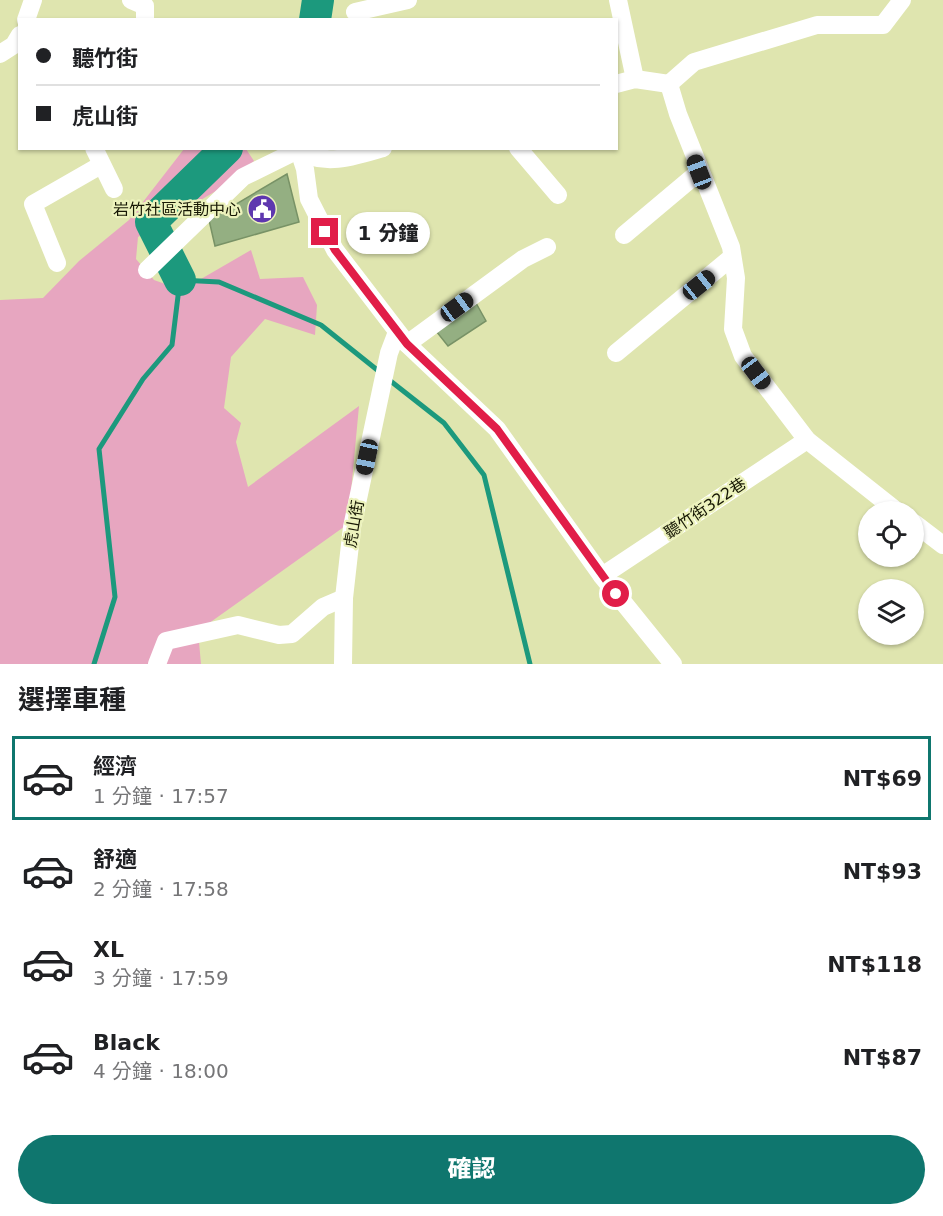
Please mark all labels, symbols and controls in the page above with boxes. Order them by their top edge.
text: 聽竹街 [72,46,138,71]
text: 虎山街 [72,104,138,129]
car [684,152,714,192]
public building icon: 岩竹社區活動中心 [246,193,278,225]
place label: 岩竹社區活動中心 [113,200,241,219]
callout: 1 分鐘 [346,211,430,253]
route end [311,218,338,245]
text: 1 分鐘 [358,221,418,245]
car [679,267,719,303]
car [437,289,477,325]
car [738,353,774,393]
car [354,438,380,476]
street label: 聽竹街322巷 [660,474,750,542]
street label: 虎山街 [340,499,368,549]
map controls [858,501,924,645]
button: locate [858,501,924,567]
button: layers [858,579,924,645]
route start [602,580,629,607]
text: 選擇車種 [18,684,126,715]
icon: car [21,751,75,805]
text: 經濟 [93,754,137,779]
text: NT$69 [843,766,922,791]
text: 1 分鐘 · 17:57 [93,784,229,808]
icon: car [21,844,75,898]
text: 舒適 [93,847,137,872]
text: NT$93 [843,859,922,884]
text: 2 分鐘 · 17:58 [93,877,229,901]
icon: car [21,937,75,991]
text: XL [93,937,124,962]
text: NT$118 [827,952,922,977]
text: 3 分鐘 · 17:59 [93,966,229,990]
icon: car [21,1030,75,1084]
text: Black [93,1030,160,1055]
text: NT$87 [843,1045,922,1070]
text: 4 分鐘 · 18:00 [93,1059,229,1083]
button: 確認 [18,1135,925,1204]

